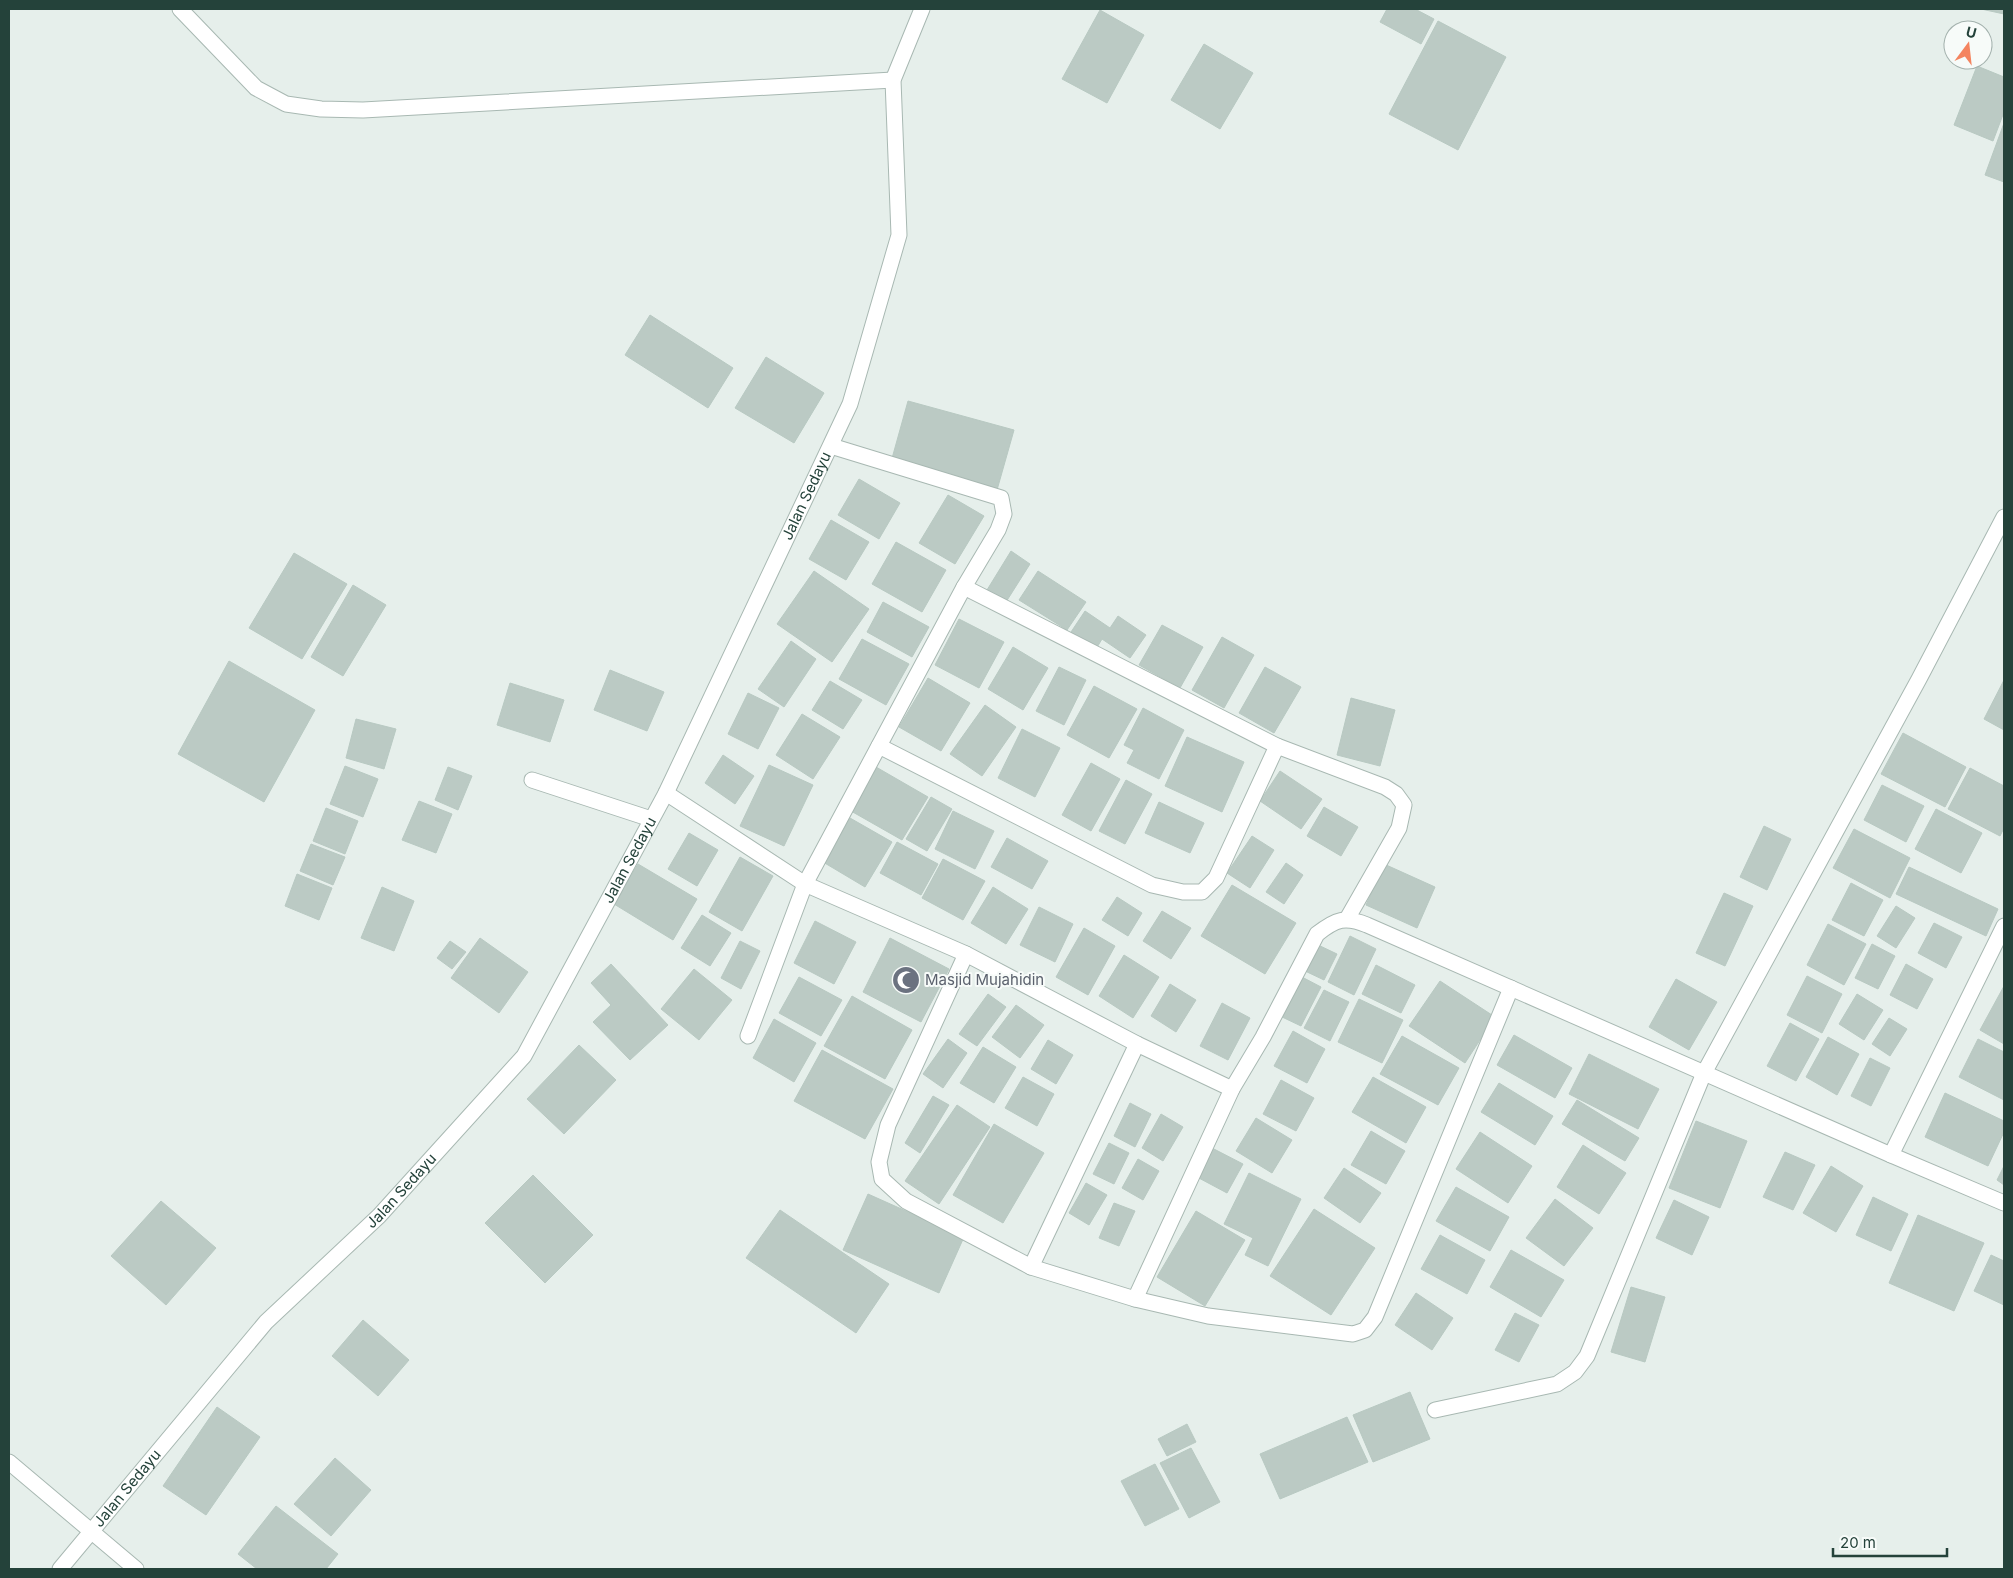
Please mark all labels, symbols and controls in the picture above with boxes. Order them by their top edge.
north arrow [1943,20,1993,70]
text: U [1964,22,1979,41]
street label: Jalan Sedayu [777,449,835,543]
street label: Jalan Sedayu [598,814,660,906]
mosque icon: Masjid Mujahidin [891,965,921,995]
place label: Masjid Mujahidin [925,970,1044,989]
street label: Jalan Sedayu [362,1149,440,1232]
street label: Jalan Sedayu [89,1445,165,1531]
scale bar [1833,1526,1947,1558]
text: 20 m [1840,1533,1876,1552]

